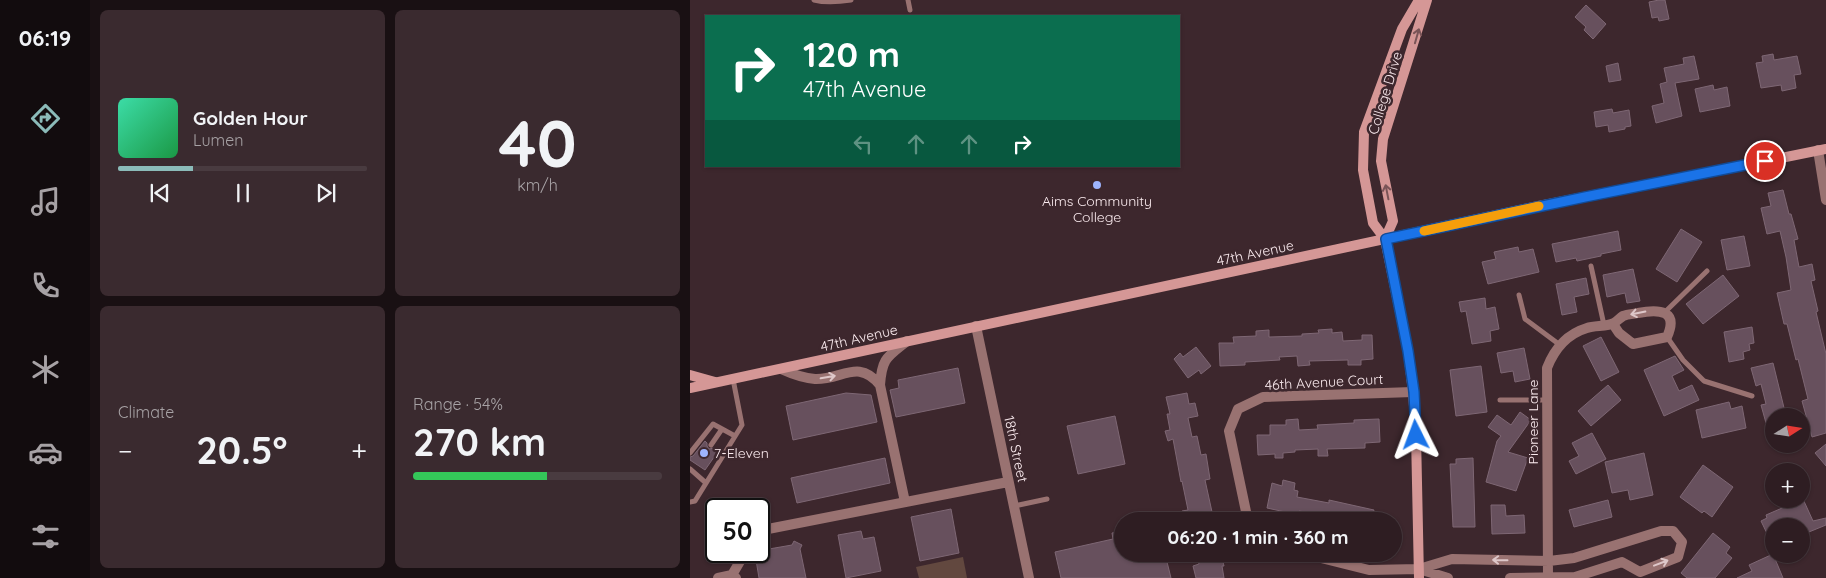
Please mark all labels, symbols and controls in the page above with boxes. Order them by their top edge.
text: 06:19 [19,24,71,52]
one-way arrow [1413,28,1423,44]
text: 120 m [803,32,900,76]
icon: right [720,35,785,100]
street label: College Drive [1364,49,1406,137]
text: 47th Avenue [803,75,926,103]
icon: directions [28,101,63,136]
text: 40 [498,102,577,183]
text: Golden Hour [193,106,308,130]
text: Lumen [193,130,244,150]
icon: left [849,130,877,158]
icon: ahead [902,130,930,158]
icon: ahead [955,130,983,158]
icon: right [1008,130,1036,158]
pin [1744,140,1786,182]
icon: arrive [1751,147,1779,175]
text: km/h [517,175,558,195]
icon: previous [146,179,174,207]
icon: pause [229,179,257,207]
icon: next [312,179,340,207]
marker: Aims Community College [1091,179,1103,191]
icon: music [28,184,63,219]
one-way arrow [1382,185,1391,201]
place label: Aims Community College [1042,192,1152,226]
street label: 47th Avenue [1215,236,1295,270]
icon: phone [28,268,63,303]
one-way arrow [1630,309,1646,318]
street label: 47th Avenue [819,320,899,356]
icon: climate [28,352,63,387]
street label: 46th Avenue Court [1264,370,1384,394]
one-way arrow [819,372,835,382]
street label: Pioneer Lane [1524,379,1542,464]
text: Range · 54% [413,394,503,414]
text: Climate [118,402,174,422]
position arrow [1389,408,1441,460]
north arrow [1765,408,1810,452]
map controls [1765,408,1810,563]
street label: 18th Street [1000,414,1032,484]
text: 270 km [413,418,546,466]
text: 20.5° [196,426,288,474]
text: − [118,433,133,468]
text: + [351,433,367,468]
icon: car [28,435,63,470]
place label: 7-Eleven [714,444,769,462]
marker: 7-Eleven [698,447,710,459]
button: + [1765,463,1810,508]
speed limit sign: 50 [705,498,770,563]
button: − [1765,518,1810,563]
icon: filters [28,519,63,554]
text: 06:20 · 1 min · 360 m [1168,525,1348,549]
one-way arrow [1492,555,1508,564]
one-way arrow [1653,558,1668,568]

